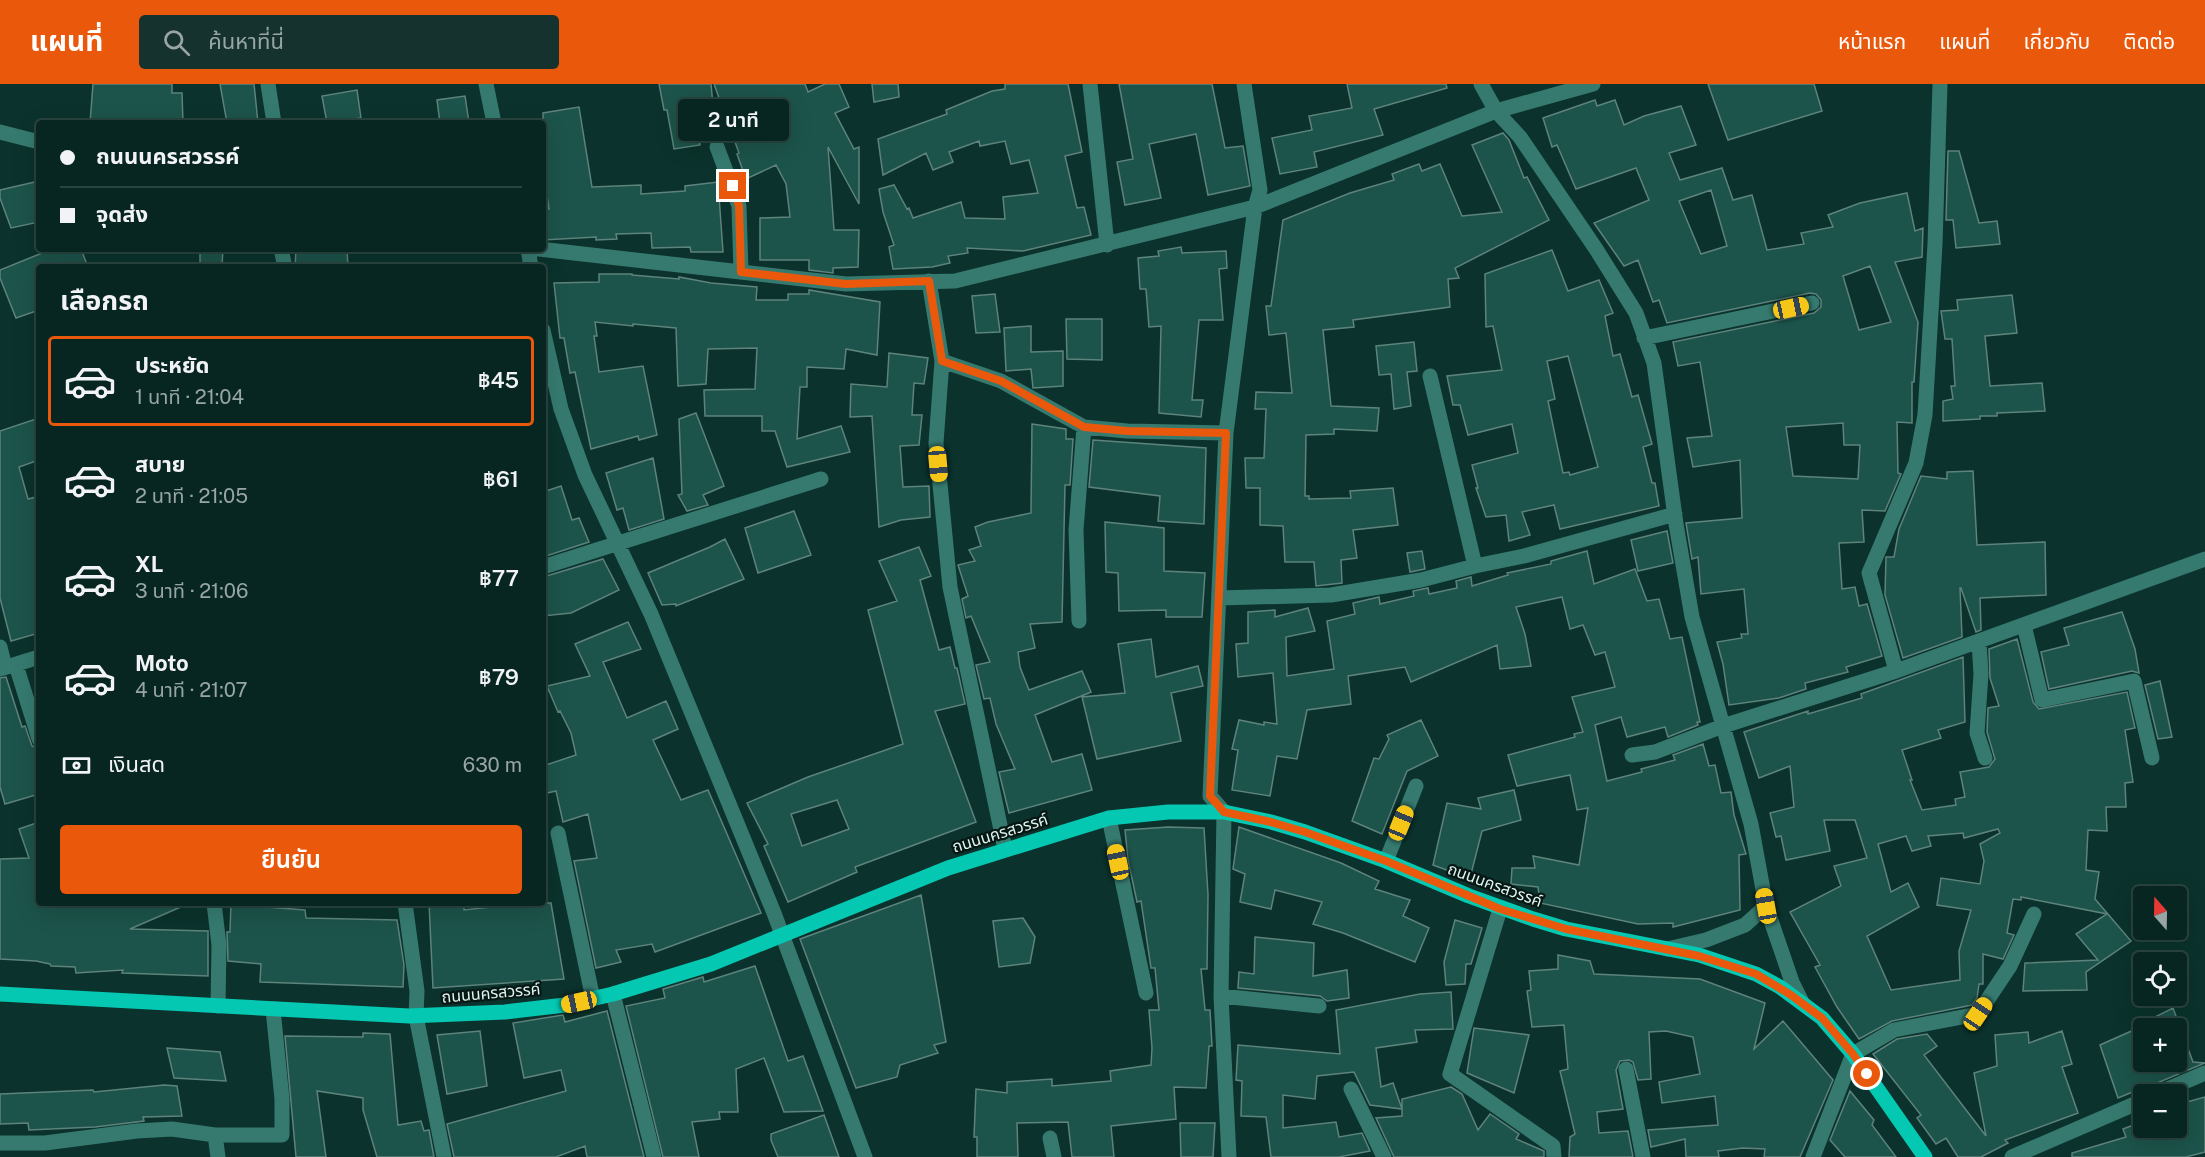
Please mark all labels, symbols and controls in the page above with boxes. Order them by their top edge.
search box [139,15,559,69]
text: แผนที่ [30,24,103,57]
icon: search [160,26,193,59]
text: ค้นหาที่นี่ [208,28,284,54]
text: หน้าแรก [1838,29,1906,54]
text: แผนที่ [1939,29,1990,54]
text: เกี่ยวกับ [2023,29,2090,54]
text: ติดต่อ [2123,29,2175,54]
callout: 2 นาที [678,99,789,141]
text: 2 นาที [708,108,759,132]
text: ถนนนครสวรรค์ [96,143,240,169]
route end [719,172,746,199]
text: จุดส่ง [96,201,148,227]
text: เลือกรถ [60,284,149,316]
car [1772,295,1810,321]
text: ประหยัด [135,352,210,378]
icon: car [63,354,117,408]
text: ฿45 [478,367,519,393]
text: 1 นาที · 21:04 [135,385,244,409]
car [927,445,949,483]
text: สบาย [135,451,185,477]
icon: car [63,453,117,507]
text: ฿61 [483,466,519,492]
text: 2 นาที · 21:05 [135,484,248,508]
text: XL [135,551,163,577]
icon: car [63,552,117,606]
text: ฿77 [479,565,519,591]
text: 3 นาที · 21:06 [135,579,248,603]
text: Moto [135,650,189,676]
icon: car [63,651,117,705]
text: ฿79 [479,664,519,690]
text: 4 นาที · 21:07 [135,678,248,702]
icon: cash [60,749,93,782]
text: เงินสด [108,751,165,777]
text: 630 m [463,753,522,777]
car [1386,803,1416,843]
street label: ถนนนครสวรรค์ [950,809,1050,857]
button: ยืนยัน [60,825,522,894]
car [1105,843,1131,881]
street label: ถนนนครสวรรค์ [1445,859,1545,911]
north arrow [2133,886,2187,940]
map controls [2133,886,2187,1138]
car [1754,887,1778,925]
button: locate [2133,952,2187,1006]
street label: ถนนนครสวรรค์ [441,979,541,1007]
car [560,989,598,1015]
car [1960,994,1996,1034]
button: + [2133,1018,2187,1072]
route start [1853,1060,1880,1087]
button: − [2133,1084,2187,1138]

